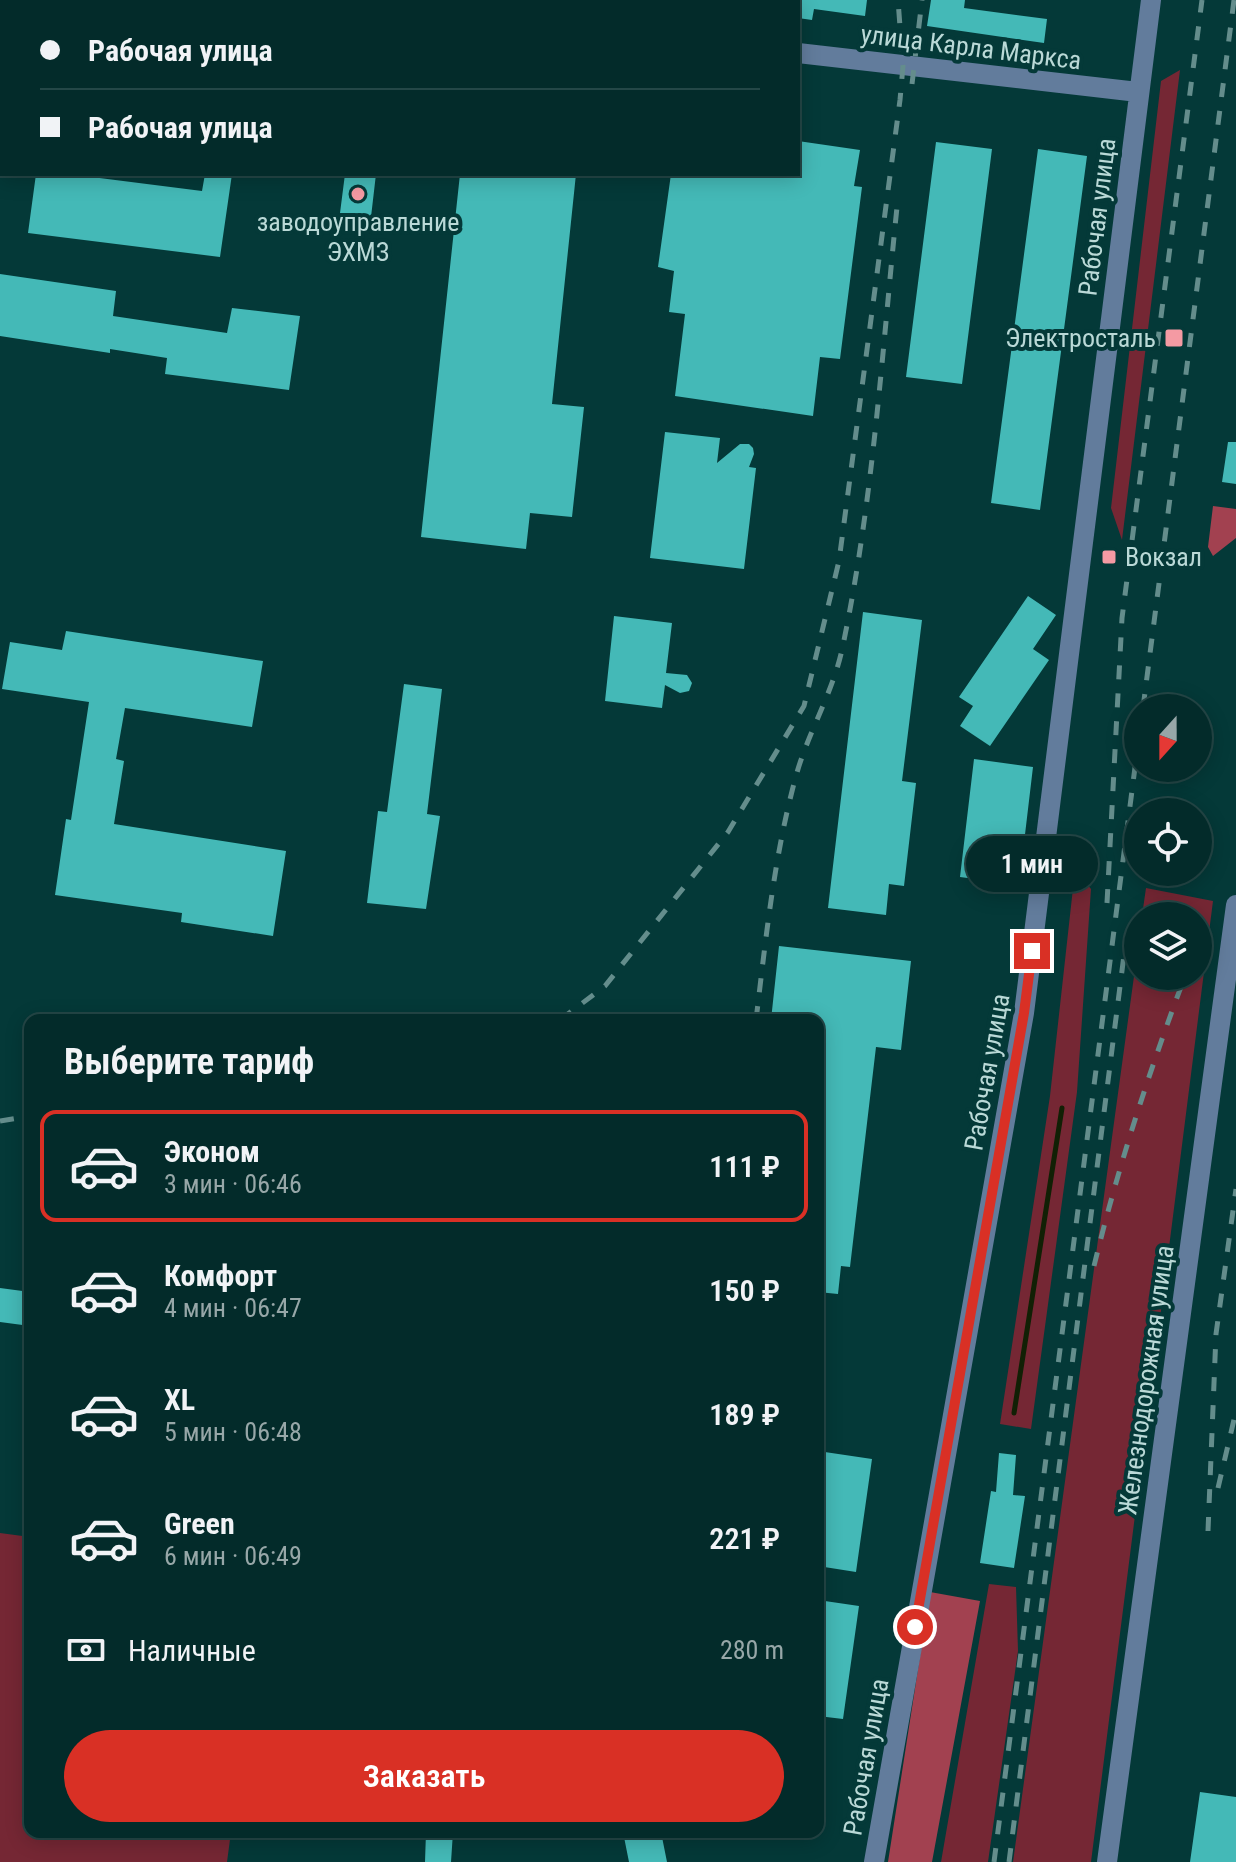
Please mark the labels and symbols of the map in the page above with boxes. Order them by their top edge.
street label: улица Карла Маркса [859,19,1083,75]
street label: Рабочая улица [1072,136,1122,298]
marker: заводоуправление ЭХМЗ [349,185,367,203]
place label: заводоуправление ЭХМЗ [257,207,459,267]
place label: Электросталь [1005,323,1156,353]
marker: Электросталь [1163,327,1185,349]
place label: Вокзал [1125,542,1202,572]
marker: Вокзал [1100,548,1118,566]
north arrow [1124,694,1212,782]
callout: 1 мин [966,835,1098,891]
route end [1014,933,1050,969]
street label: Рабочая улица [958,991,1016,1153]
street label: Железнодорожная улица [1112,1243,1180,1517]
route start [897,1609,933,1645]
street label: Рабочая улица [837,1676,895,1838]

